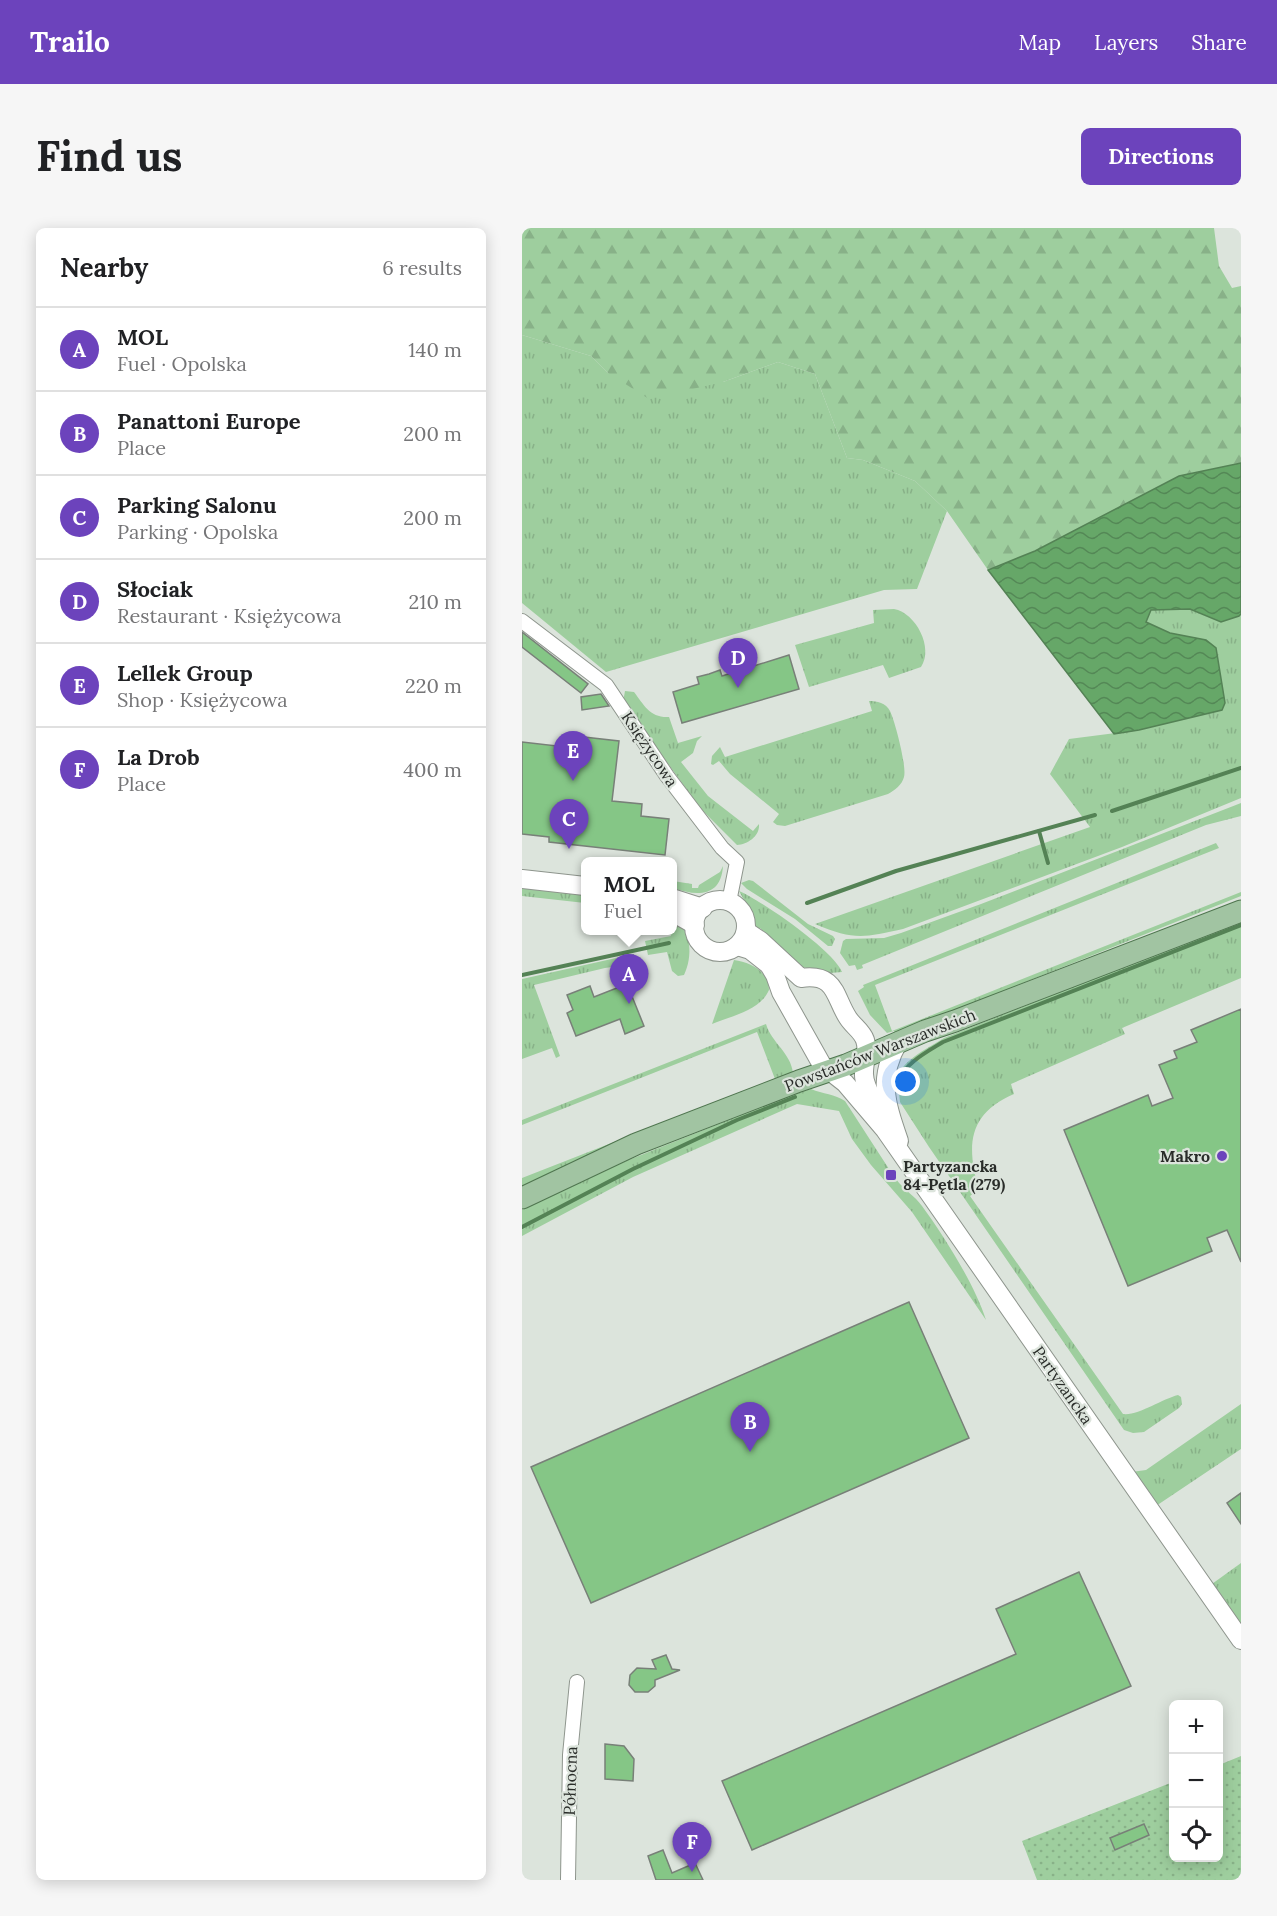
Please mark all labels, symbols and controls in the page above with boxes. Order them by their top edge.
text: Trailo [30,24,110,60]
text: Map [1018,29,1061,56]
text: Layers [1094,29,1158,56]
text: Share [1191,29,1247,56]
button: Directions [1081,128,1241,185]
text: Find us [36,129,182,183]
text: Nearby [60,251,148,284]
text: 6 results [382,255,462,280]
text: MOL [117,323,168,351]
text: A [73,337,86,362]
text: 140 m [408,337,462,362]
text: Fuel · Opolska [117,351,247,376]
text: Panattoni Europe [117,407,301,435]
text: B [73,421,86,446]
text: 200 m [403,421,462,446]
text: Place [117,435,166,460]
text: Parking Salonu [117,491,277,519]
text: C [73,505,86,530]
text: 200 m [403,505,462,530]
text: Parking · Opolska [117,519,278,544]
text: Słociak [117,575,193,603]
text: D [72,589,87,614]
text: 210 m [408,589,462,614]
text: Restaurant · Księżycowa [117,603,342,628]
pin: D [718,638,758,688]
text: Lellek Group [117,659,253,687]
text: E [73,673,86,698]
text: 220 m [405,673,462,698]
text: Shop · Księżycowa [117,687,288,712]
street label: Księżycowa [618,708,682,790]
pin: E [554,732,592,781]
text: La Drob [117,743,200,771]
text: F [74,757,85,782]
text: 400 m [403,757,462,782]
text: Place [117,771,166,796]
pin: C [550,800,588,849]
popup [581,857,677,935]
text: MOL [603,870,655,898]
text: Fuel [603,898,642,923]
pin: A [610,954,648,1004]
street label: Powstańców Warszawskich [782,1004,979,1096]
your location [891,1067,920,1096]
place label: Makro [1160,1146,1210,1166]
marker: Makro [1215,1149,1229,1163]
place label: Partyzancka 84-Pętla (279) [903,1156,1005,1195]
marker: Partyzancka 84-Pętla (279) [884,1168,898,1182]
street label: Partyzancka [1029,1342,1097,1428]
pin: B [730,1402,770,1452]
map controls [1169,1700,1223,1862]
button: + [1169,1700,1223,1754]
street label: Północna [559,1746,581,1816]
button: − [1169,1754,1223,1808]
button: locate [1169,1808,1223,1862]
pin: F [672,1822,712,1872]

